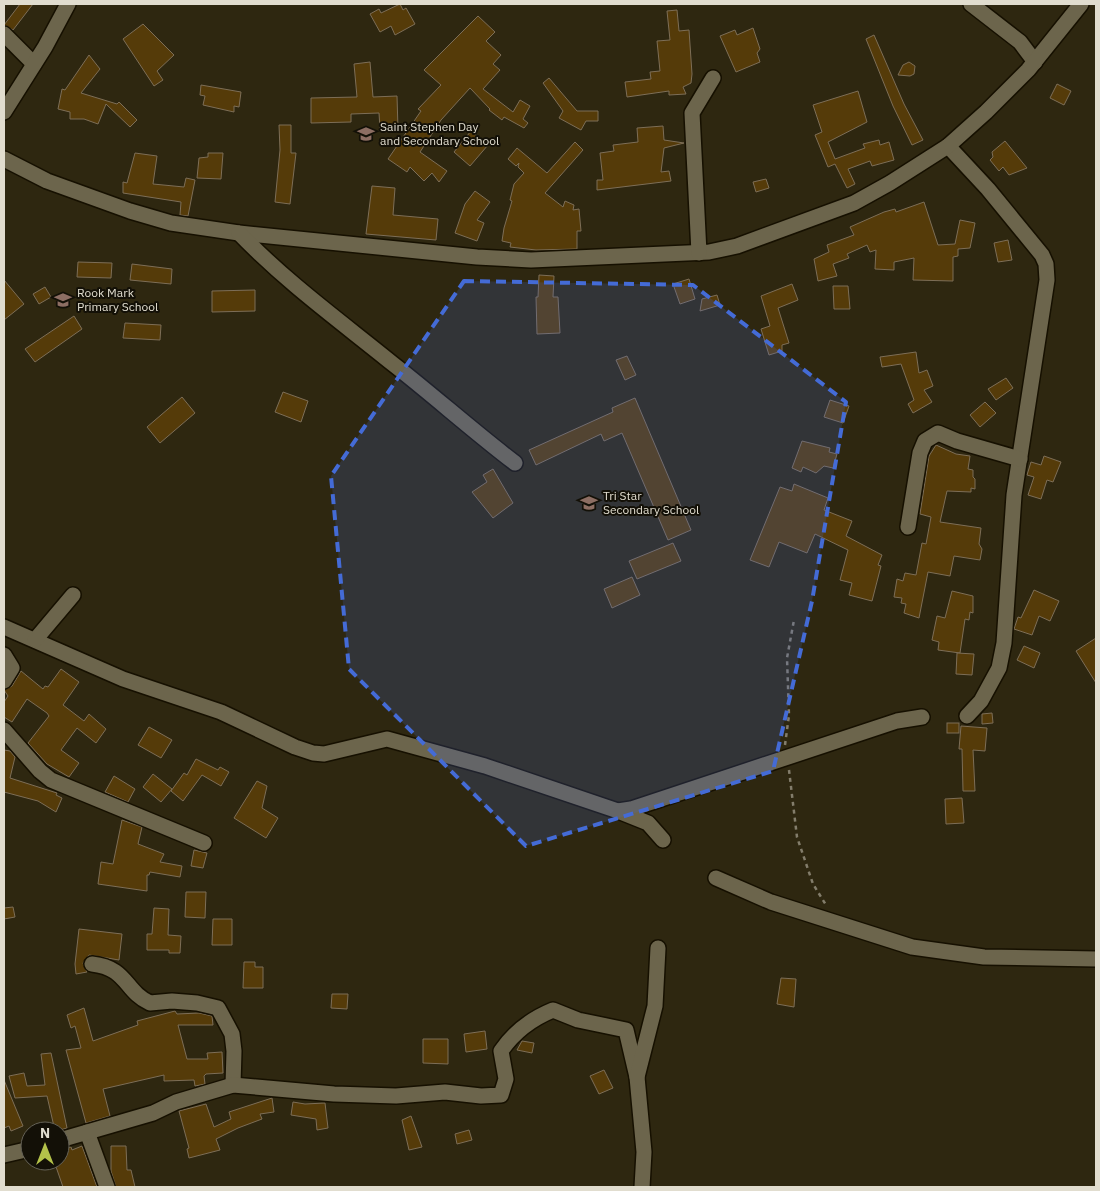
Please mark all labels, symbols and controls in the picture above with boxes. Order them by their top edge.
place label: Saint Stephen Day and Secondary School [380,119,499,148]
school or university icon: Saint Stephen Day and Secondary School [356,124,376,144]
place label: Rook Mark Primary School [77,285,158,314]
school or university icon: Rook Mark Primary School [53,290,73,310]
place label: Tri Star Secondary School [603,488,699,517]
school or university icon: Tri Star Secondary School [579,493,599,513]
north arrow [20,1121,70,1171]
text: N [40,1124,50,1142]

